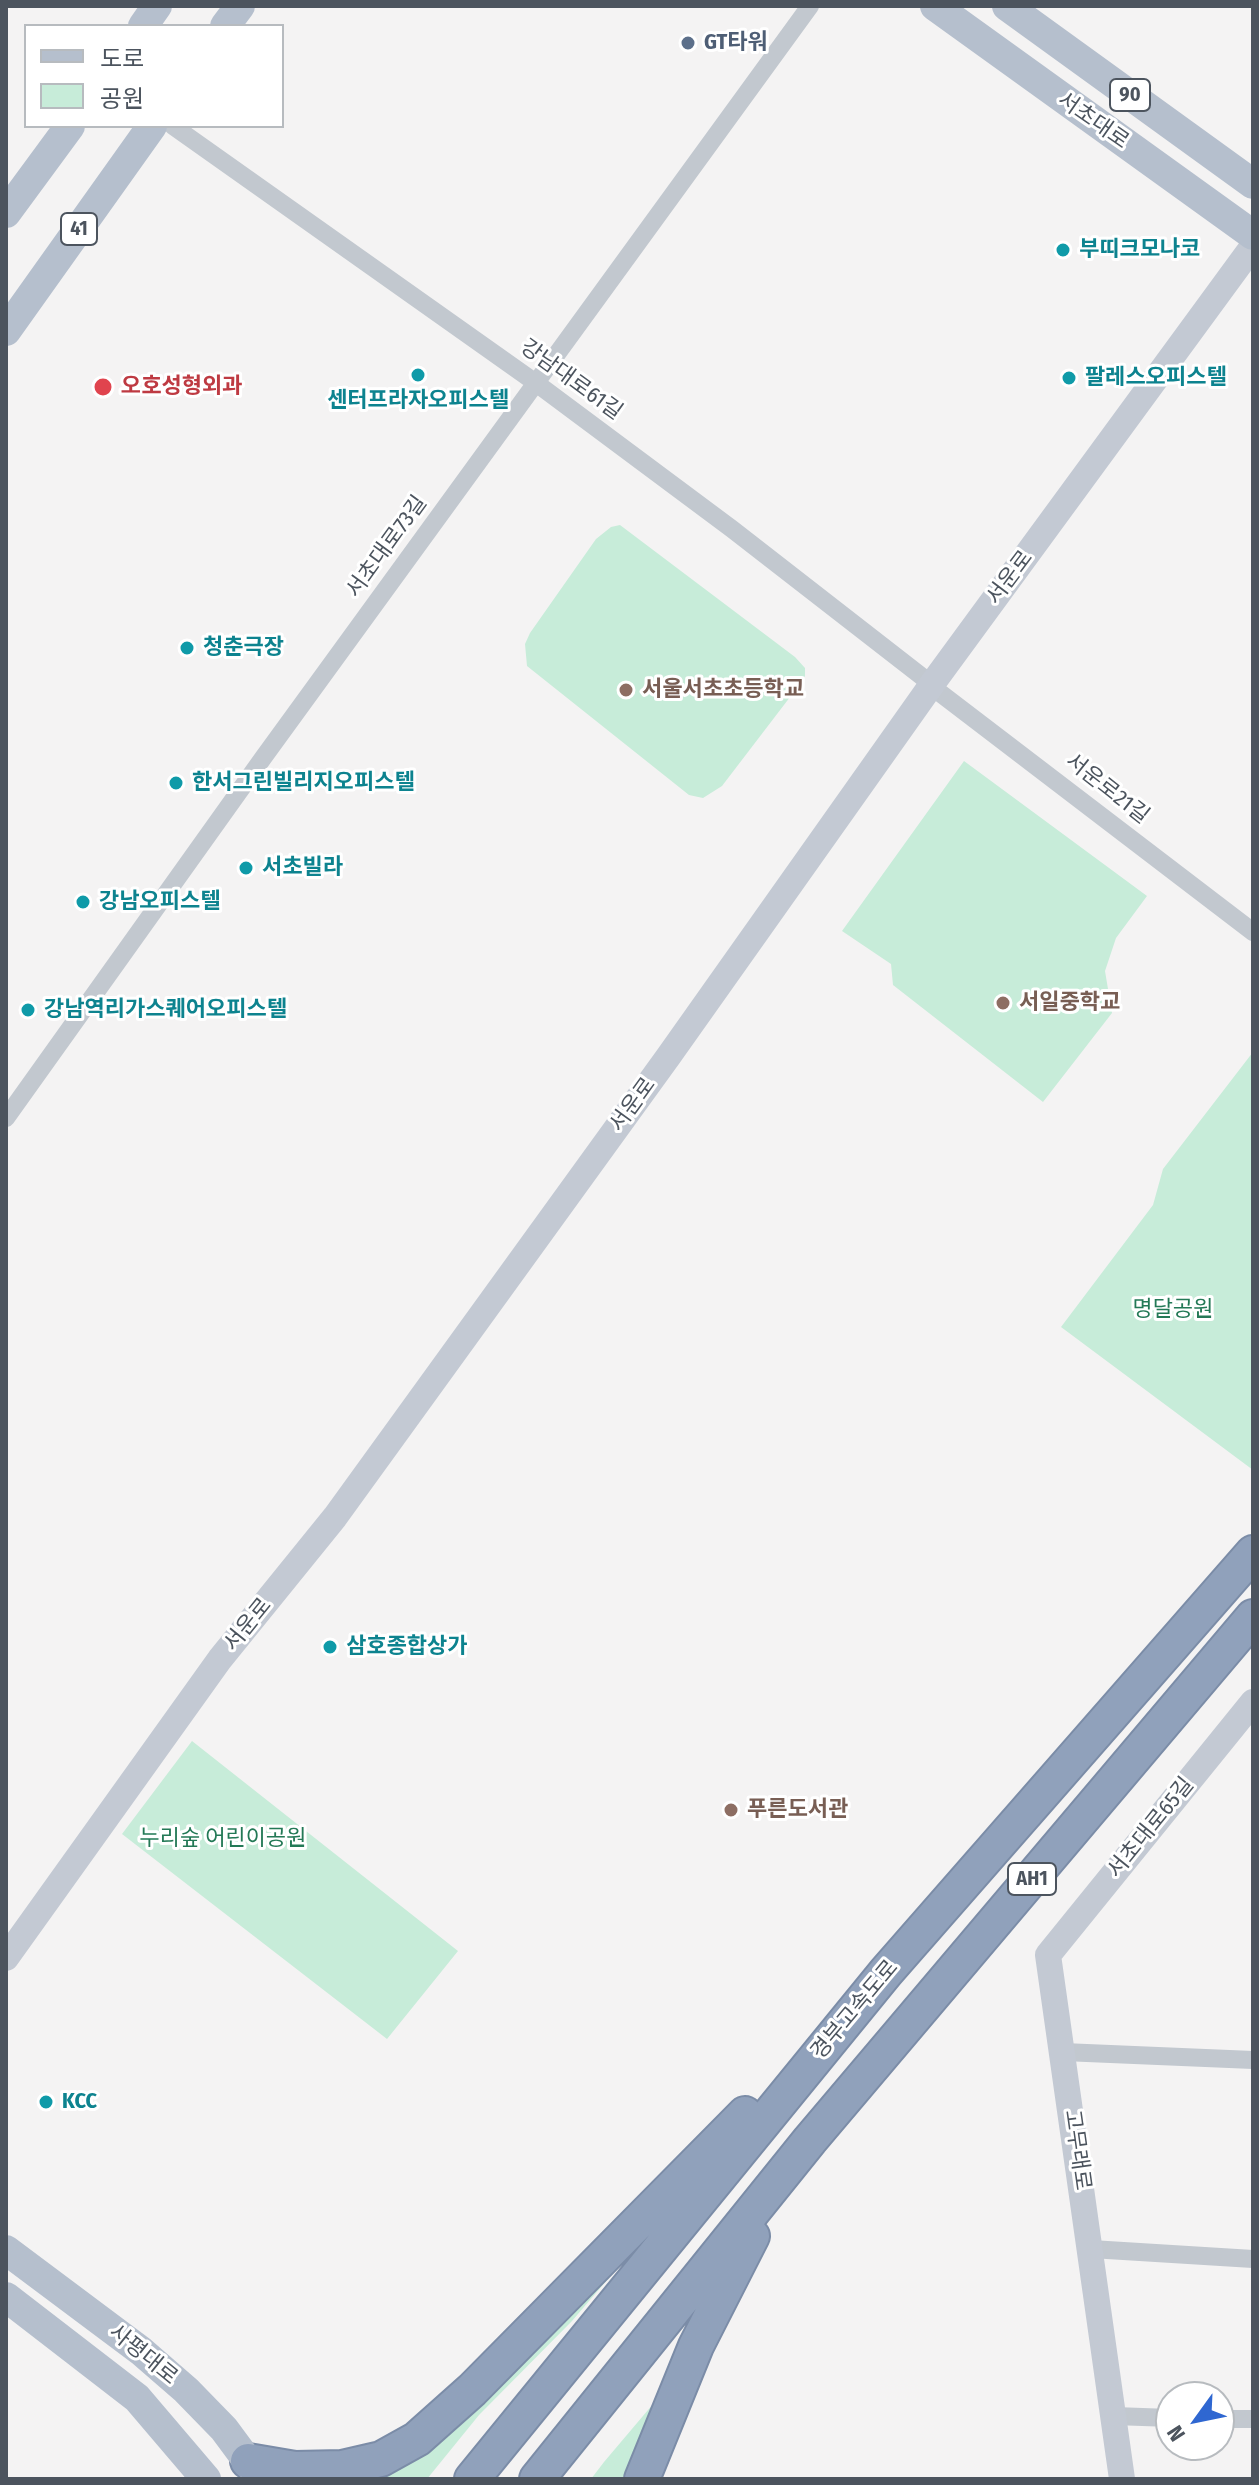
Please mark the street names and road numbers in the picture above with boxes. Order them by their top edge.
road number: 90 [1110,79,1150,111]
street label: 서초대로 [1052,87,1134,155]
road number: 41 [61,213,97,245]
street label: 강남대로61길 [515,334,627,426]
street label: 서초대로73길 [341,491,433,603]
street label: 서운로 [981,546,1039,610]
street label: 서운로21길 [1060,748,1154,830]
street label: 서운로 [604,1073,662,1137]
street label: 서운로 [219,1593,277,1657]
street label: 서초대로65길 [1102,1772,1200,1884]
road number: AH1 [1008,1863,1056,1895]
street label: 경부고속도로 [806,1955,904,2065]
street label: 고무래로 [1058,2108,1096,2192]
street label: 사평대로 [103,2319,183,2391]

